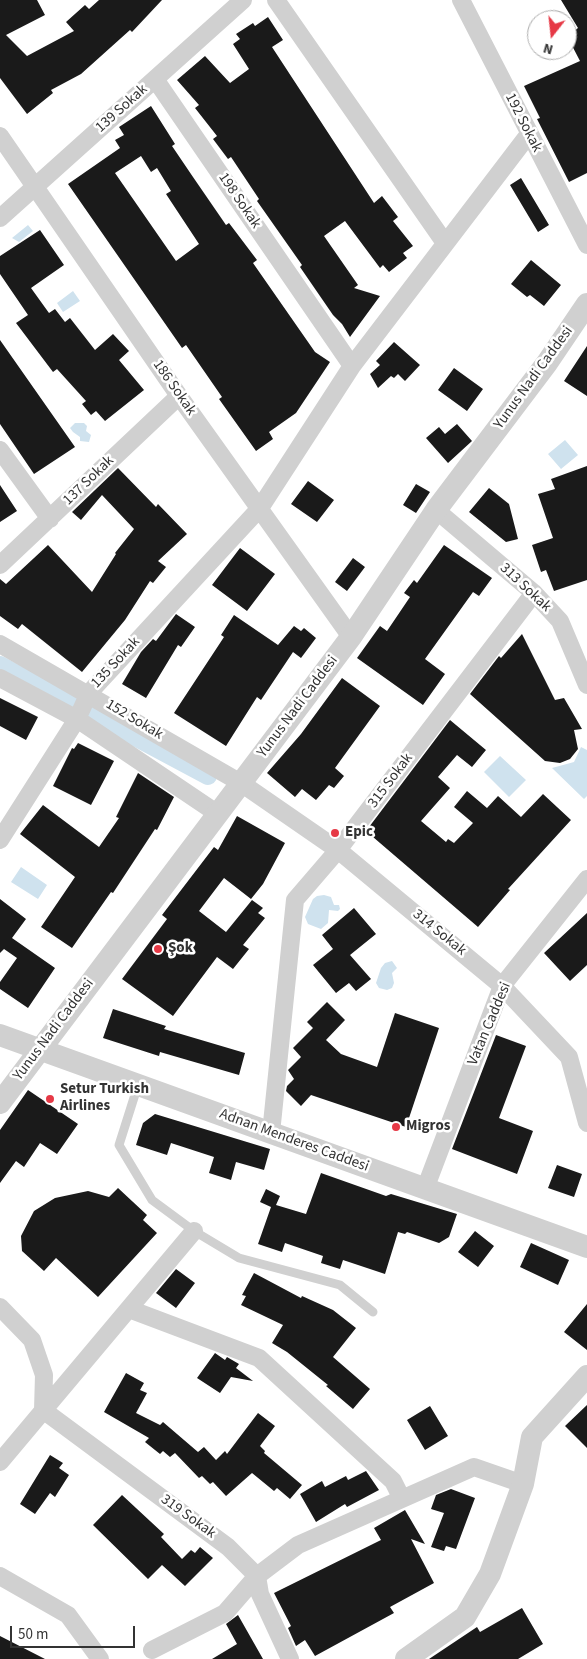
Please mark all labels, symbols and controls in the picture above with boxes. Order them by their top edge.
north arrow [527,10,577,60]
text: N [541,38,555,59]
street label: 139 Sokak [92,81,152,137]
street label: 192 Sokak [501,91,545,155]
street label: 198 Sokak [214,170,264,232]
street label: Yunus Nadi Caddesi [491,323,577,433]
street label: 186 Sokak [148,357,200,419]
street label: 137 Sokak [60,452,118,510]
street label: 313 Sokak [496,560,554,616]
street label: 135 Sokak [88,634,144,692]
street label: Yunus Nadi Caddesi [254,653,342,761]
street label: 152 Sokak [102,696,166,744]
street label: 315 Sokak [365,750,417,812]
place label: Epic [345,824,373,842]
marker: Epic [329,827,341,839]
street label: 314 Sokak [409,906,469,960]
place label: Şok [168,940,193,958]
marker: Şok [152,943,164,955]
street label: Yunus Nadi Caddesi [10,976,98,1084]
street label: Vatan Caddesi [464,980,516,1068]
place label: Setur Turkish Airlines [60,1081,149,1116]
marker: Setur Turkish Airlines [44,1093,56,1105]
street label: Adnan Menderes Caddesi [217,1106,371,1176]
place label: Migros [406,1118,450,1136]
marker: Migros [390,1121,402,1133]
street label: 319 Sokak [157,1491,219,1543]
scale bar [12,1616,138,1648]
text: 50 m [18,1624,48,1645]

